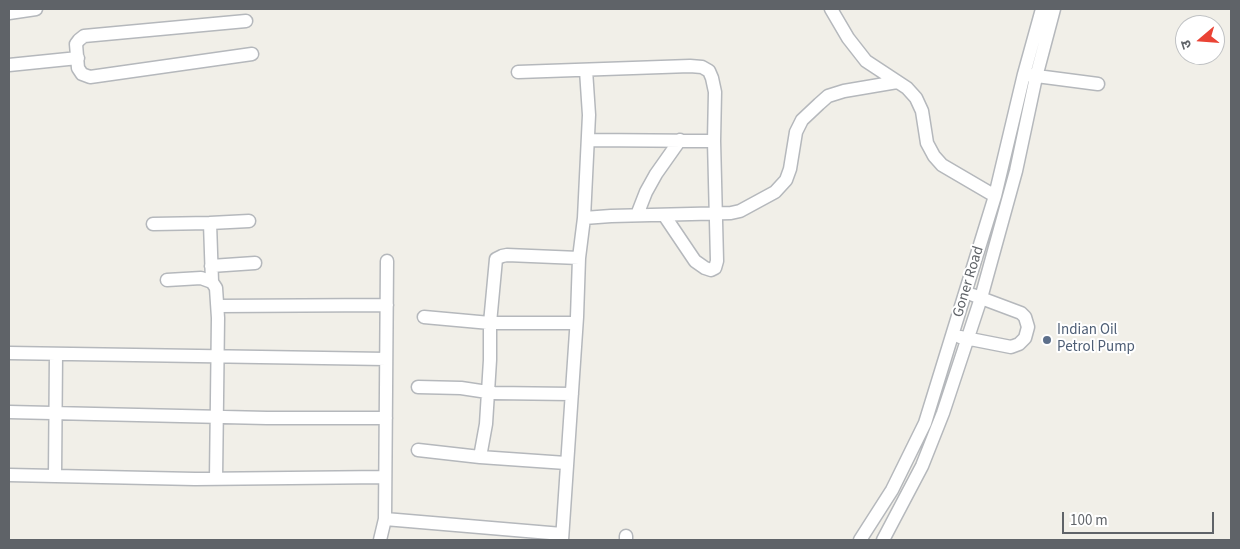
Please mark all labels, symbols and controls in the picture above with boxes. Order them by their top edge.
north arrow [1175,15,1225,65]
text: उ [1176,37,1197,51]
street label: Goner Road [950,244,988,320]
place label: Indian Oil Petrol Pump [1057,322,1135,357]
marker: Indian Oil Petrol Pump [1041,334,1053,346]
scale bar [1065,502,1218,534]
text: 100 m [1070,510,1108,531]

